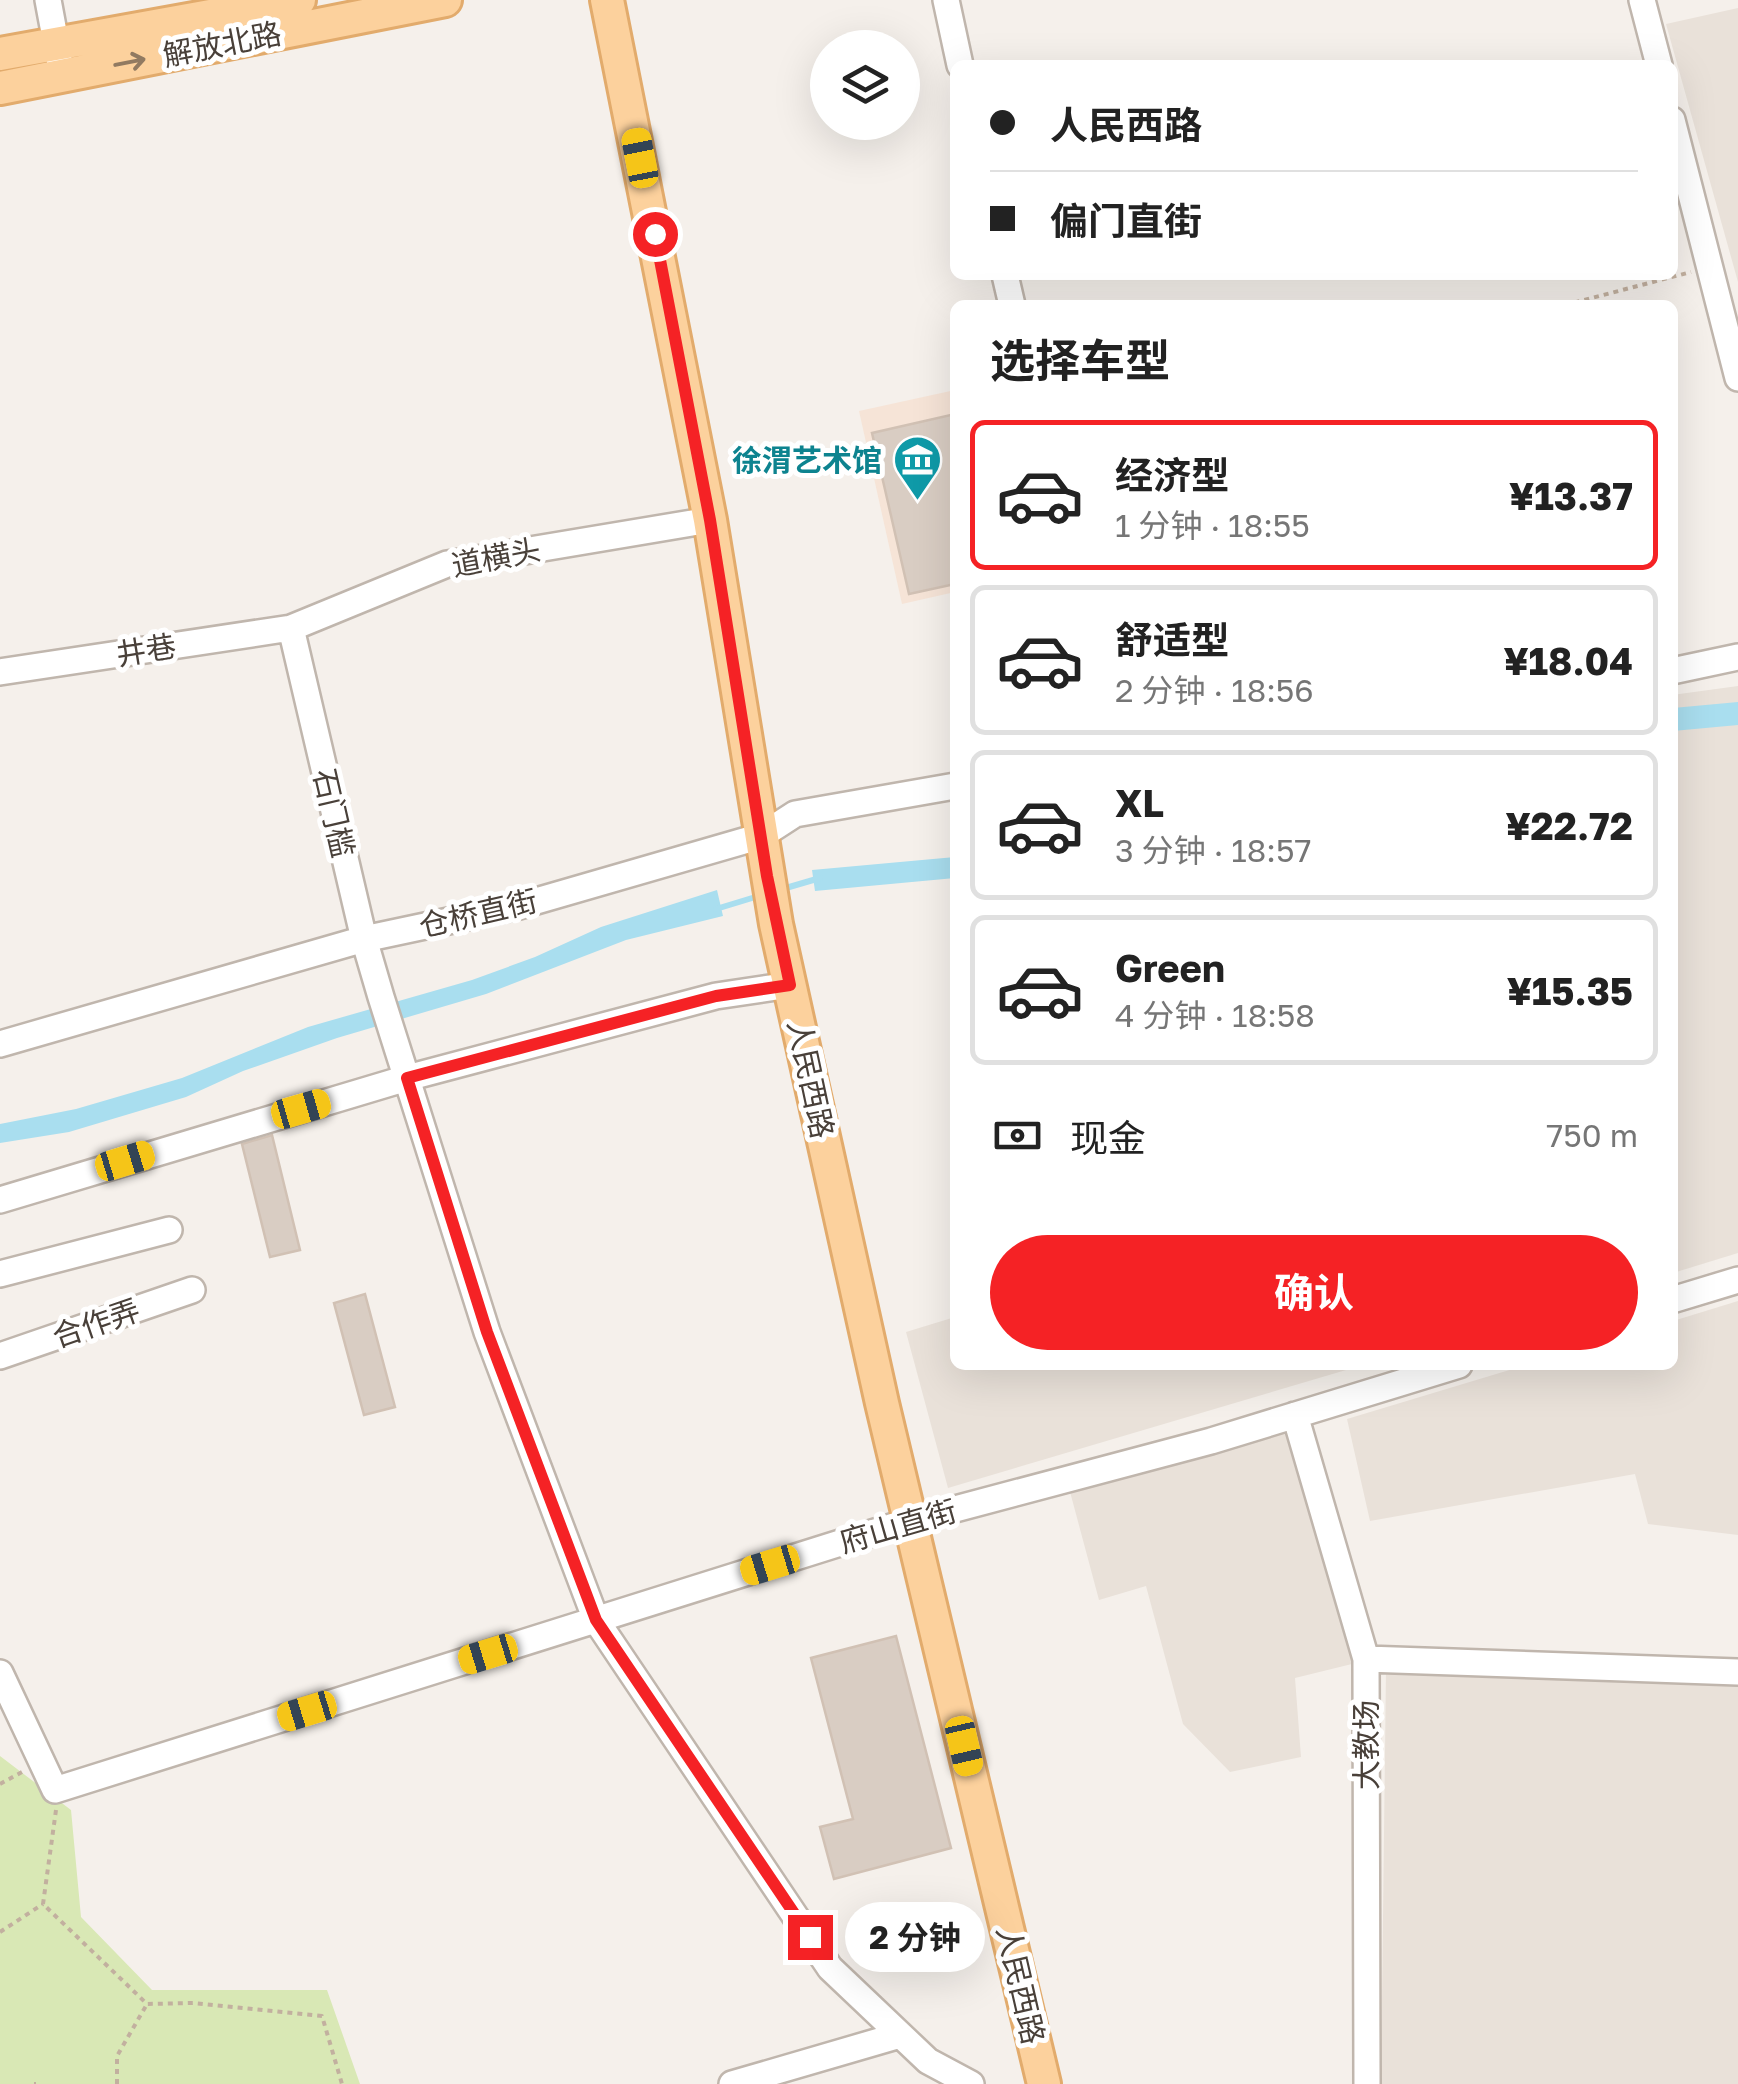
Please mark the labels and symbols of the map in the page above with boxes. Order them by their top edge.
street label: 解放北路 [160,15,284,73]
one-way arrow [113,52,146,71]
car [620,126,660,190]
route start [633,212,678,257]
museum icon: 徐渭艺术馆 [891,434,943,502]
place label: 徐渭艺术馆 [732,442,882,478]
street label: 道横头 [448,531,544,583]
street label: 井巷 [114,628,178,672]
street label: 石门槛 [306,765,362,861]
street label: 仓桥直街 [415,882,541,944]
street label: 人民西路 [781,1017,841,1141]
car [268,1086,334,1132]
car [92,1138,158,1184]
street label: 合作弄 [48,1291,144,1355]
street label: 府山直街 [835,1492,961,1560]
car [737,1542,803,1588]
car [455,1631,521,1677]
car [274,1688,340,1734]
street label: 大教场 [1348,1700,1384,1790]
car [943,1713,985,1779]
callout: 2 分钟 [845,1902,985,1972]
route end [788,1915,833,1960]
street label: 人民西路 [990,1922,1052,2048]

